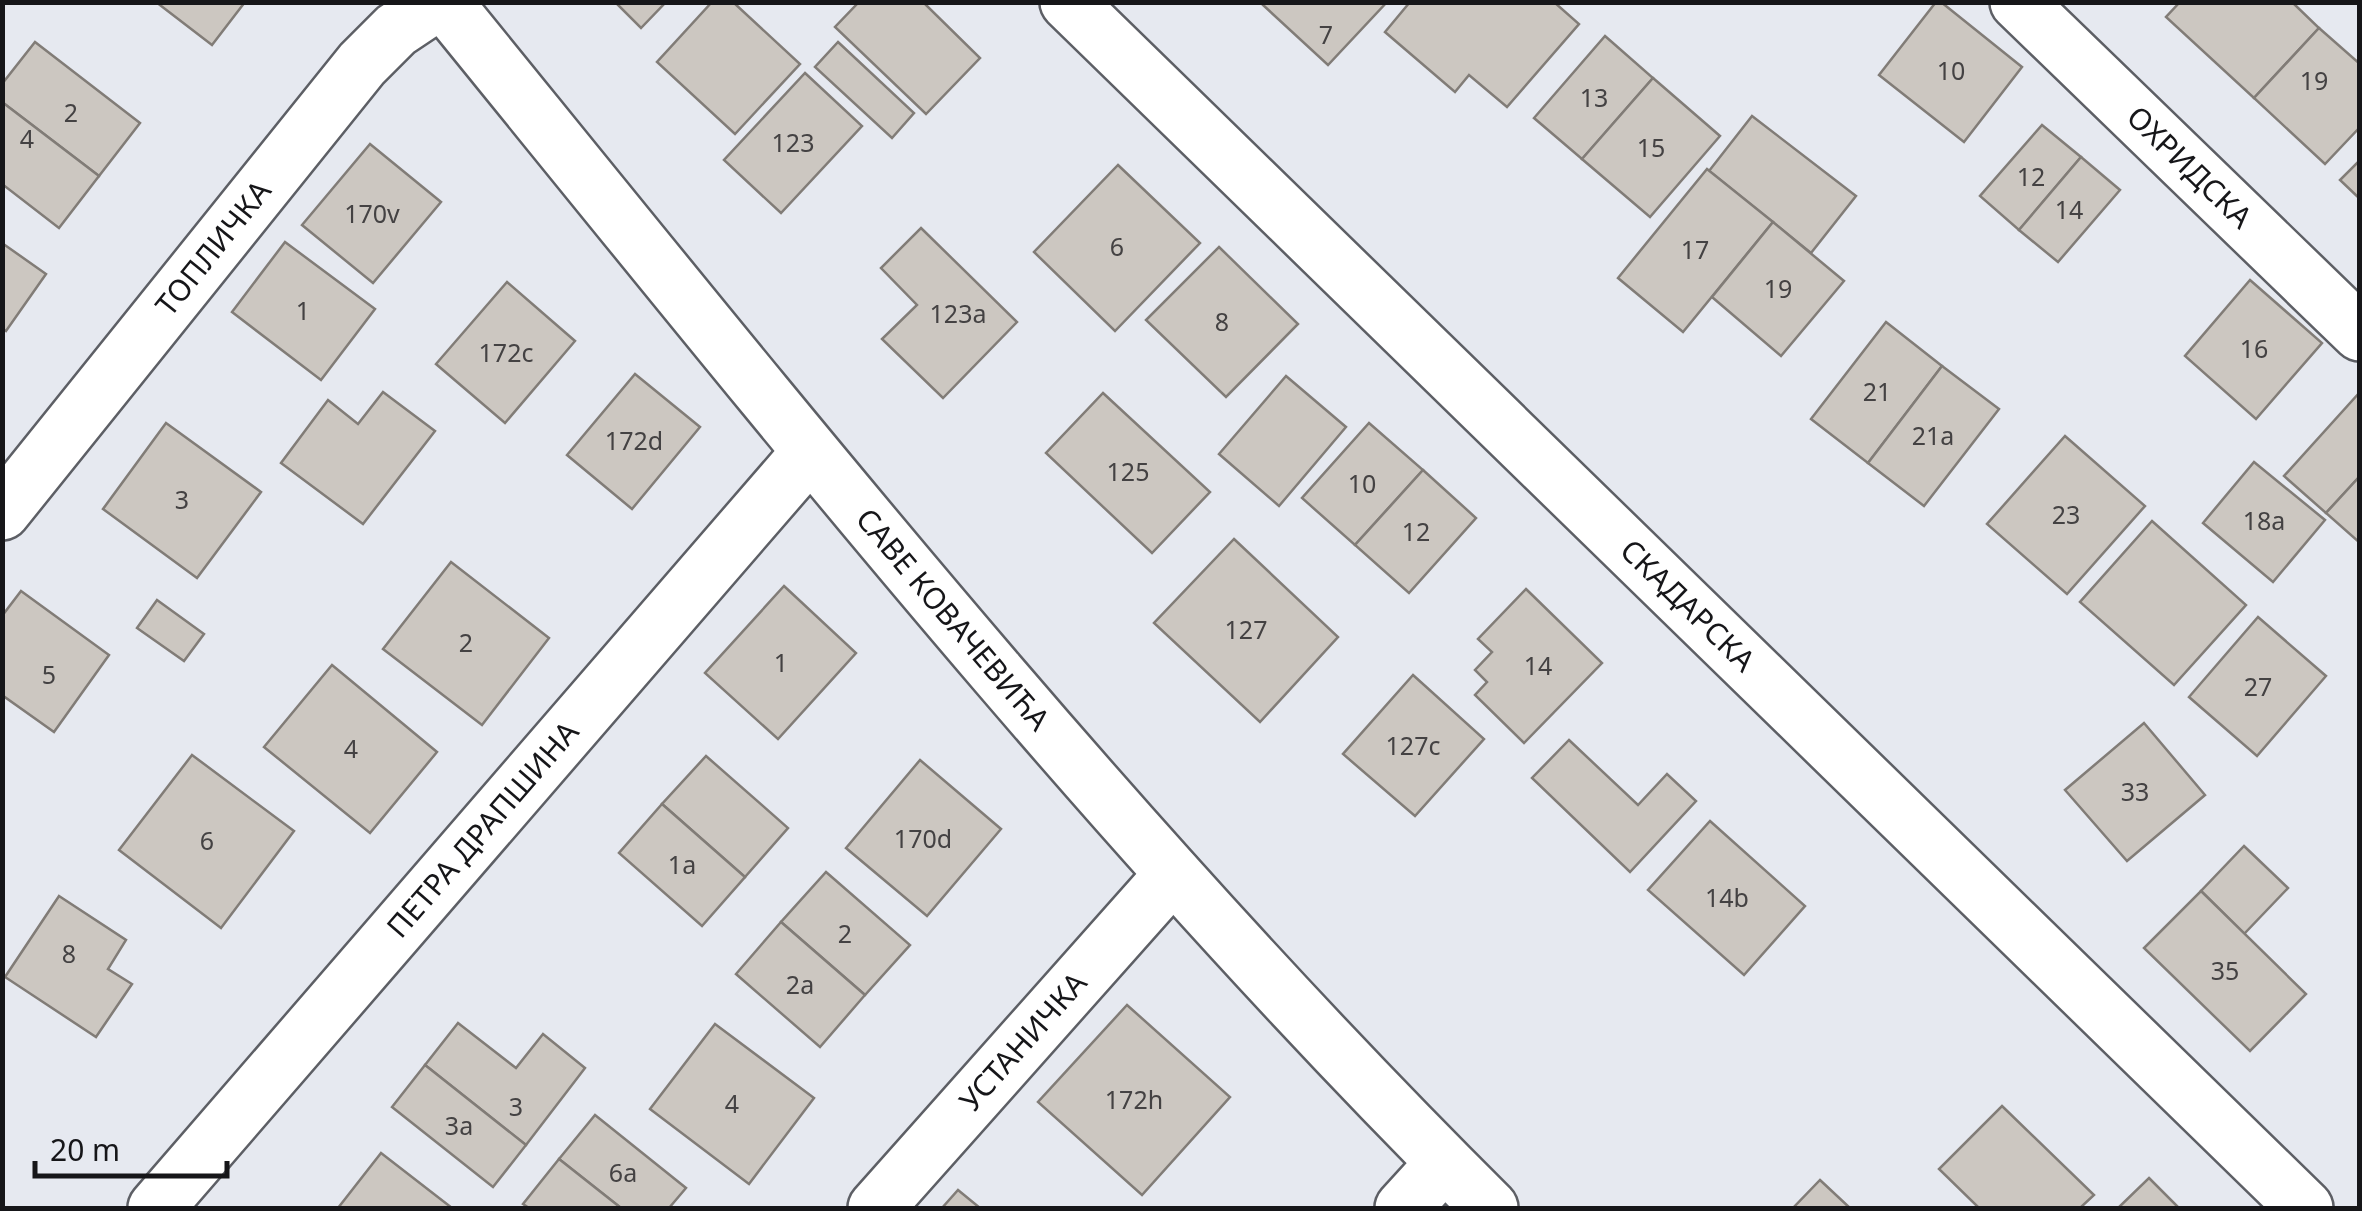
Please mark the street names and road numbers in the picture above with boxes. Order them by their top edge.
street label: ОХРИДСКА [2118,96,2262,237]
street label: ТОПЛИЧКА [146,171,280,324]
street label: САВЕ КОВАЧЕВИЋА [847,499,1060,739]
street label: СКАДАРСКА [1612,530,1765,681]
street label: ПЕТРА ДРАПШИНА [377,711,588,946]
street label: УСТАНИЧКА [950,962,1096,1119]

